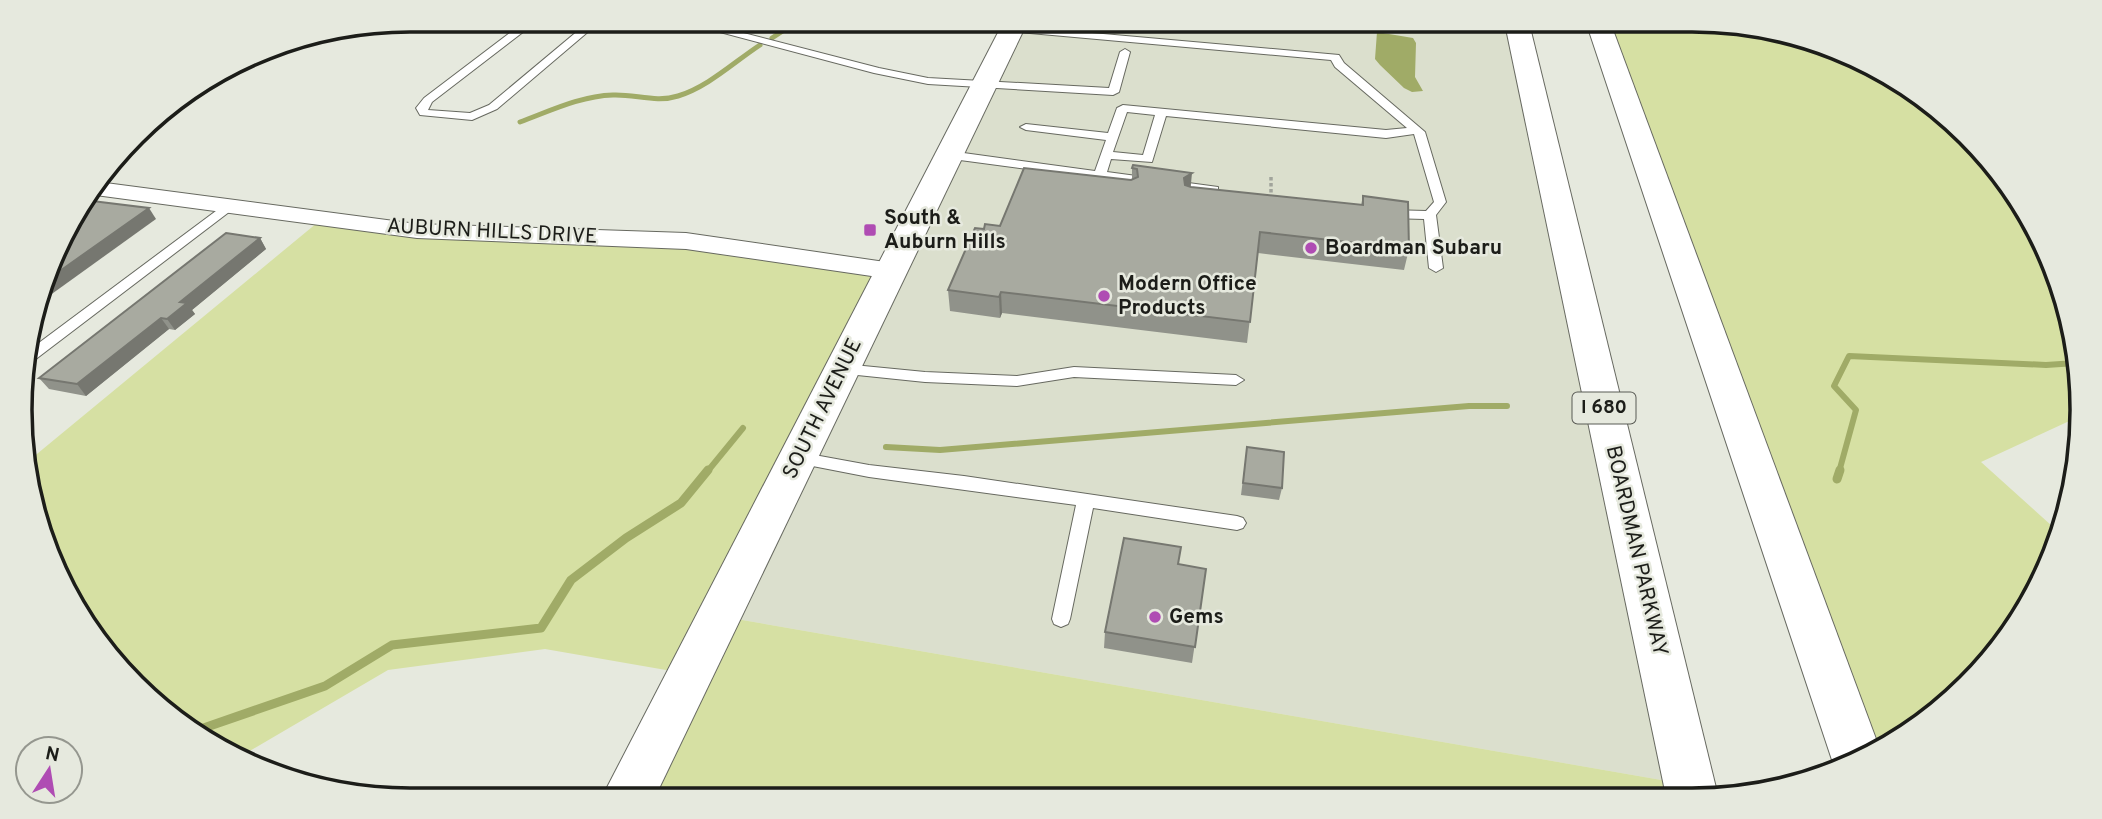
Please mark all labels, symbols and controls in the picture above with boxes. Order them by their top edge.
place label: South & Auburn Hills [884,205,1006,256]
street label: AUBURN HILLS DRIVE [386,213,598,251]
marker: South & Auburn Hills [862,222,878,238]
place label: Boardman Subaru [1325,235,1502,262]
marker: Boardman Subaru [1303,240,1319,256]
place label: Modern Office Products [1118,271,1257,322]
marker: Modern Office Products [1096,288,1112,304]
street label: SOUTH AVENUE [777,334,869,484]
road number: I 680 [1572,392,1636,424]
street label: BOARDMAN PARKWAY [1599,443,1673,659]
place label: Gems [1169,604,1224,631]
marker: Gems [1147,609,1163,625]
north arrow [14,735,84,805]
text: N [43,742,61,768]

